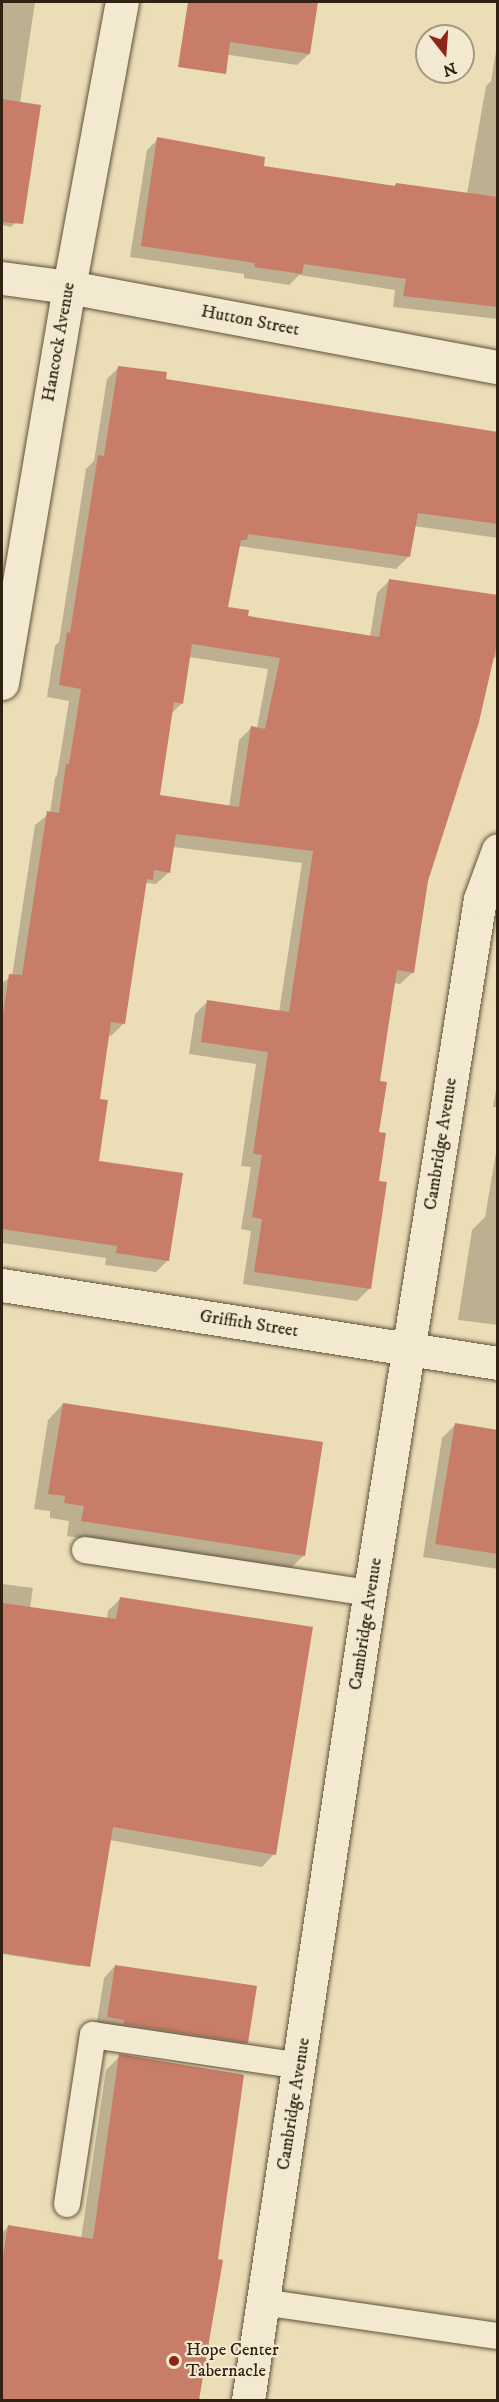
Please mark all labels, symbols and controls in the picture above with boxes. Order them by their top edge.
north arrow [415,24,475,84]
text: N [440,58,459,81]
street label: Hancock Avenue [38,281,80,403]
street label: Hutton Street [199,301,301,341]
street label: Cambridge Avenue [420,1076,462,1212]
street label: Griffith Street [198,1306,300,1342]
street label: Cambridge Avenue [345,1556,387,1692]
street label: Cambridge Avenue [273,2036,315,2172]
place label: Hope Center Tabernacle [186,2340,279,2382]
marker: Hope Center Tabernacle [167,2354,181,2368]

